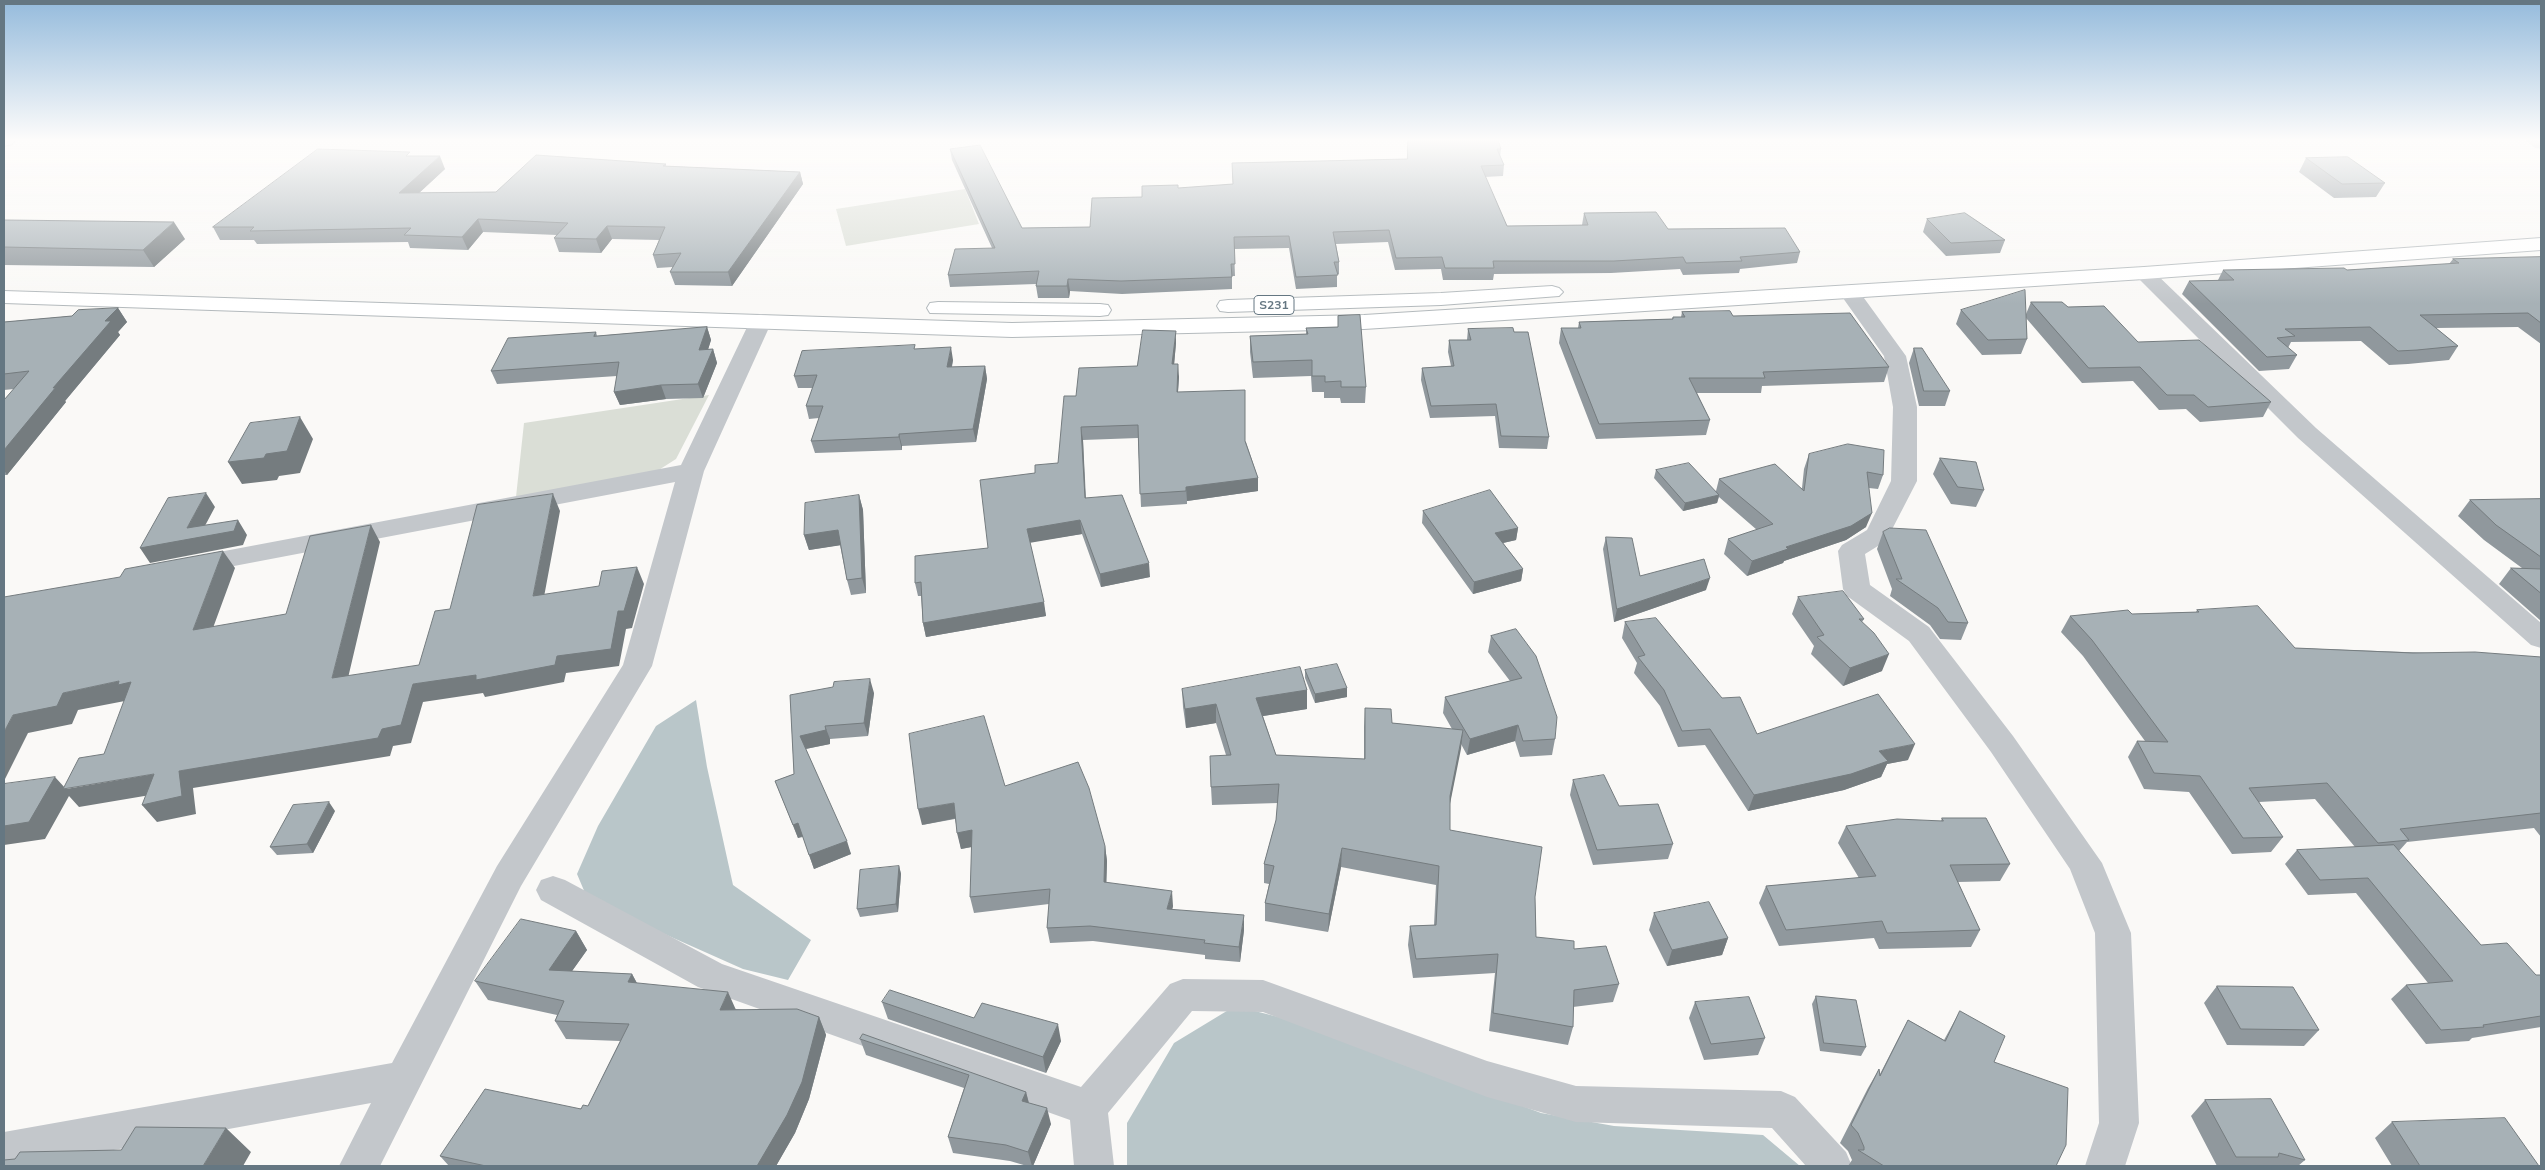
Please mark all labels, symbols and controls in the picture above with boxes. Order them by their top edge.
road number: S231 [1254,296,1294,314]

